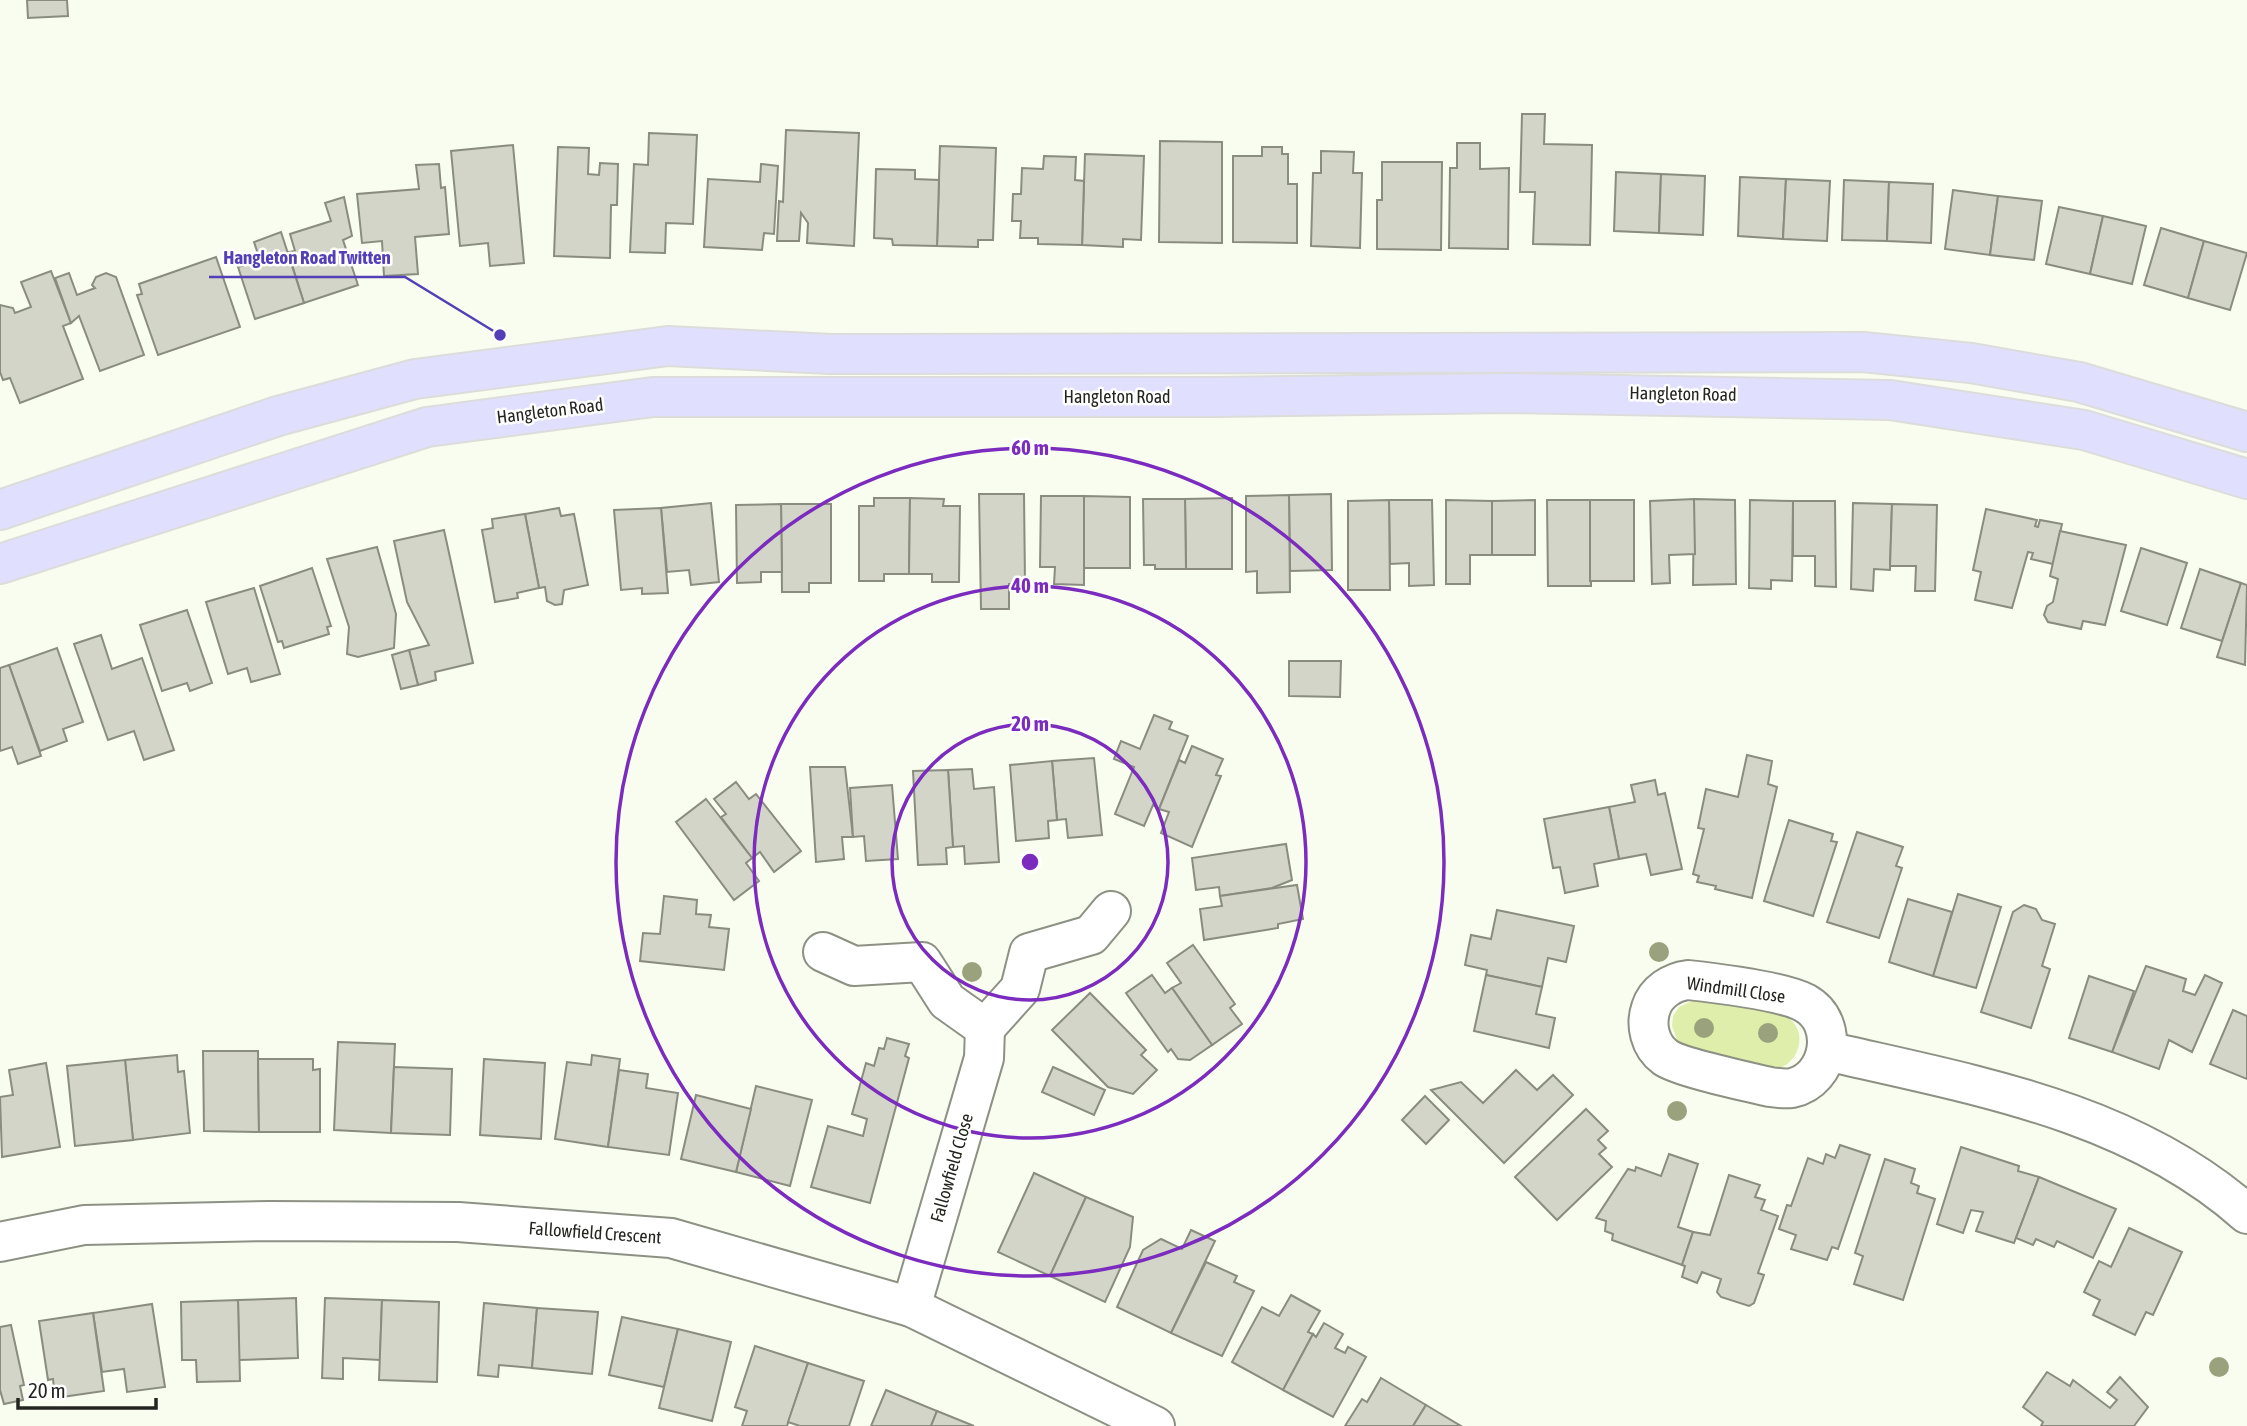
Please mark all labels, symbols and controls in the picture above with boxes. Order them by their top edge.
callout: Hangleton Road Twitten [209,237,405,277]
text: Hangleton Road Twitten [223,246,391,268]
street label: Hangleton Road [1629,382,1737,405]
street label: Hangleton Road [1063,386,1171,407]
street label: Hangleton Road [496,394,604,427]
text: 60 m [1011,435,1049,459]
text: 40 m [1010,573,1049,597]
text: 20 m [1011,711,1049,735]
centre of rings [1018,850,1042,874]
street label: Windmill Close [1685,972,1787,1007]
street label: Fallowfield Close [926,1111,977,1225]
street label: Fallowfield Crescent [528,1217,662,1248]
scale bar [18,1366,156,1410]
text: 20 m [28,1378,66,1402]

